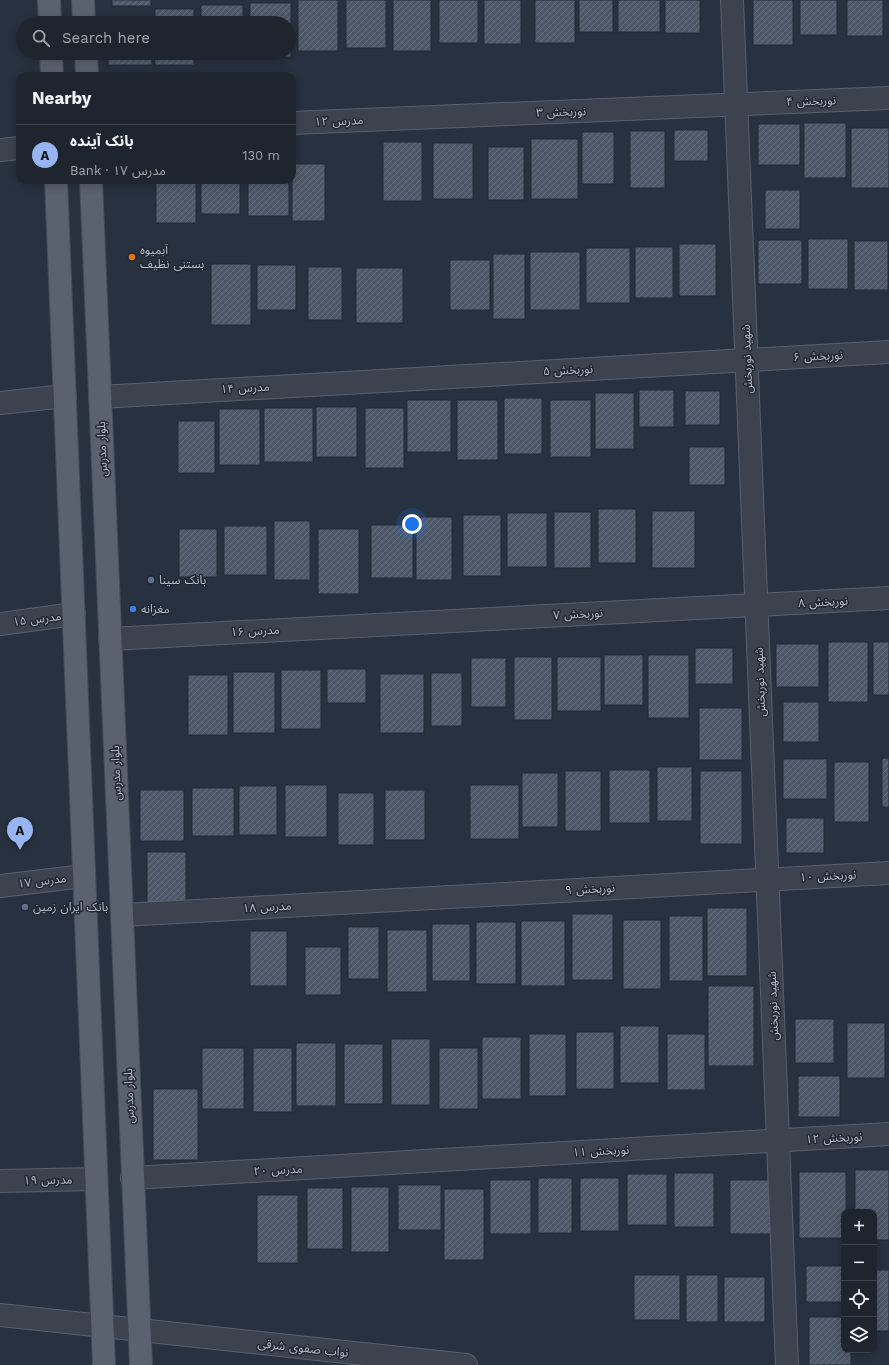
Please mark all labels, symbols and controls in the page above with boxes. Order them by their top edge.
search box [16,16,296,60]
icon: search [30,27,52,49]
text: Search here [62,29,150,47]
text: Nearby [32,88,91,108]
street label: نوربخش ۴ [786,93,836,109]
street label: نوربخش ۳ [536,104,586,120]
street label: مدرس ۱۲ [314,113,364,129]
text: بانک آینده [70,132,134,150]
text: A [41,148,49,163]
text: 130 m [242,148,280,163]
text: Bank · مدرس ۱۷ [70,163,166,178]
place label: آبمیوه بستنی نظیف [140,243,204,271]
marker: آبمیوه بستنی نظیف [127,252,137,262]
street label: شهید نوربخش [739,324,755,394]
street label: نوربخش ۶ [793,348,843,364]
street label: نوربخش ۵ [543,362,593,378]
street label: مدرس ۱۴ [220,380,270,396]
street label: بلوار مدرس [94,421,110,477]
your location [402,514,422,534]
place label: بانک سینا [159,573,206,587]
marker: بانک سینا [146,575,156,585]
street label: نوربخش ۸ [798,594,848,610]
place label: مغزانه [141,602,170,616]
marker: مغزانه [128,604,138,614]
street label: نوربخش ۷ [553,606,603,622]
street label: مدرس ۱۵ [12,609,62,629]
street label: مدرس ۱۶ [230,623,280,639]
street label: شهید نوربخش [752,647,768,717]
street label: بلوار مدرس [108,745,124,801]
pin: A [7,817,33,850]
street label: نوربخش ۱۰ [799,868,857,885]
street label: مدرس ۱۷ [17,871,67,891]
street label: نوربخش ۹ [565,881,615,897]
street label: مدرس ۱۸ [242,899,292,915]
place label: بانک ایران زمین [33,900,108,914]
marker: بانک ایران زمین [20,902,30,912]
street label: شهید نوربخش [765,971,781,1041]
street label: بلوار مدرس [121,1068,137,1124]
street label: نوربخش ۱۲ [805,1130,863,1147]
street label: نوربخش ۱۱ [572,1143,630,1160]
street label: مدرس ۲۰ [253,1162,303,1178]
street label: مدرس ۱۹ [23,1173,73,1187]
map controls [841,1209,877,1353]
button: + [841,1209,877,1245]
button: − [841,1245,877,1281]
button: locate [841,1281,877,1317]
button: layers [841,1317,877,1353]
street label: نواب صفوی شرقی [257,1336,349,1360]

